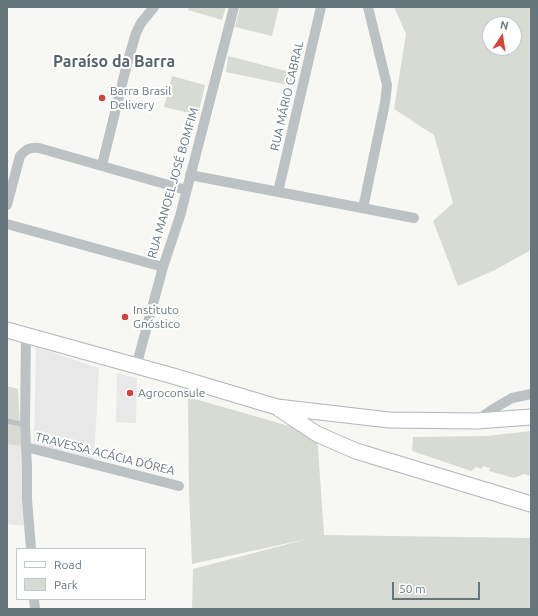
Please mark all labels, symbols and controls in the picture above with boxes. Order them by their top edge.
north arrow [482,16,522,56]
text: N [499,19,510,32]
street label: RUA MÁRIO CABRAL [267,40,307,152]
district label: Paraíso da Barra [53,52,175,72]
place label: Barra Brasil Delivery [110,84,171,112]
marker: Barra Brasil Delivery [97,93,107,103]
street label: RUA MANOEL JOSÉ BOMFIM [145,106,201,260]
place label: Instituto Gnóstico [133,303,180,331]
marker: Instituto Gnóstico [120,312,130,322]
place label: Agroconsule [138,386,205,400]
marker: Agroconsule [125,388,135,398]
street label: TRAVESSA ACÁCIA DÓREA [34,430,176,478]
legend [16,548,146,600]
text: Road [54,558,82,571]
scale bar [394,574,482,600]
text: Park [54,578,78,591]
text: 50 m [399,582,426,595]

